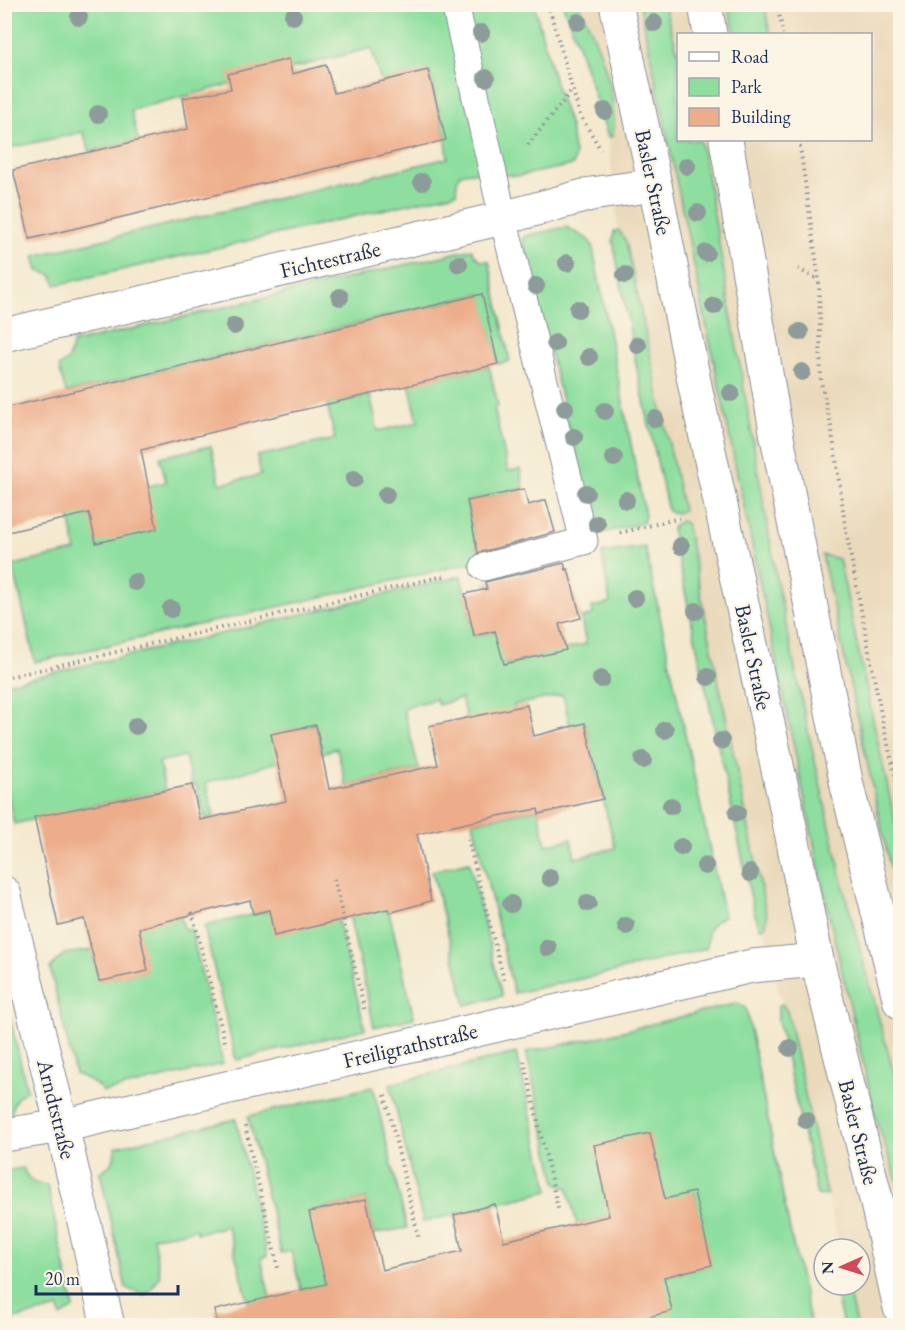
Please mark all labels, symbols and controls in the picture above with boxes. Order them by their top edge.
legend [677,33,872,141]
text: Road [731,45,770,68]
text: Park [731,75,762,98]
text: Building [731,105,791,128]
street label: Basler Straße [628,127,679,238]
street label: Fichtestraße [277,234,384,285]
street label: Basler Straße [728,602,779,713]
street label: Freiligrathstraße [340,1016,481,1075]
street label: Arndtstraße [30,1055,83,1163]
street label: Basler Straße [831,1077,886,1188]
north arrow [812,1237,872,1297]
scale bar [36,1258,178,1296]
text: N [817,1261,838,1275]
text: 20 m [45,1267,80,1290]

